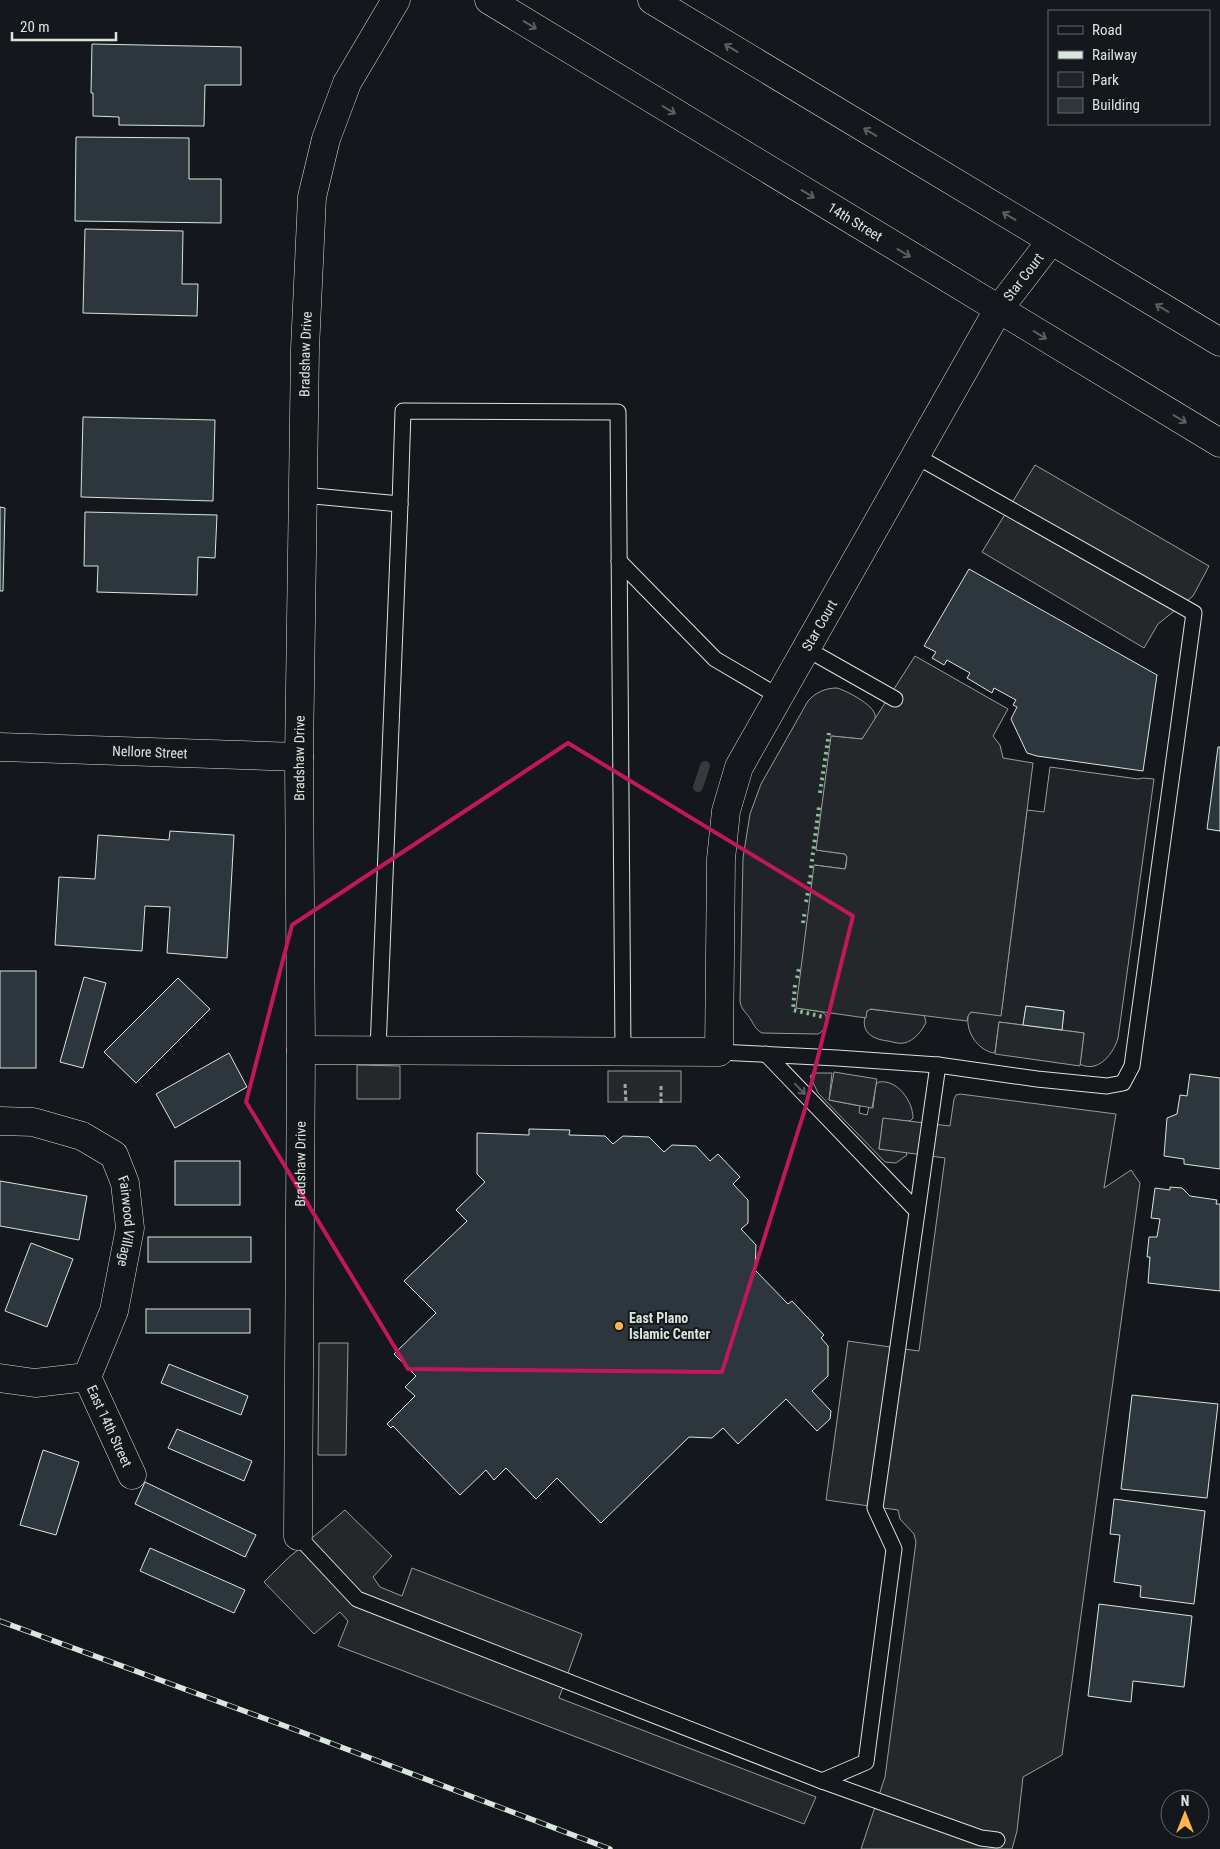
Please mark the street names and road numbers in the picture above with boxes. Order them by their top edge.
street label: 14th Street [825,199,885,244]
street label: Star Court [1000,250,1047,304]
street label: Bradshaw Drive [296,311,315,397]
street label: Star Court [798,597,840,654]
street label: Bradshaw Drive [291,715,308,801]
street label: Nellore Street [112,743,188,761]
street label: Bradshaw Drive [292,1121,309,1207]
street label: Fairwood Village [115,1173,138,1269]
street label: East 14th Street [84,1383,135,1470]

